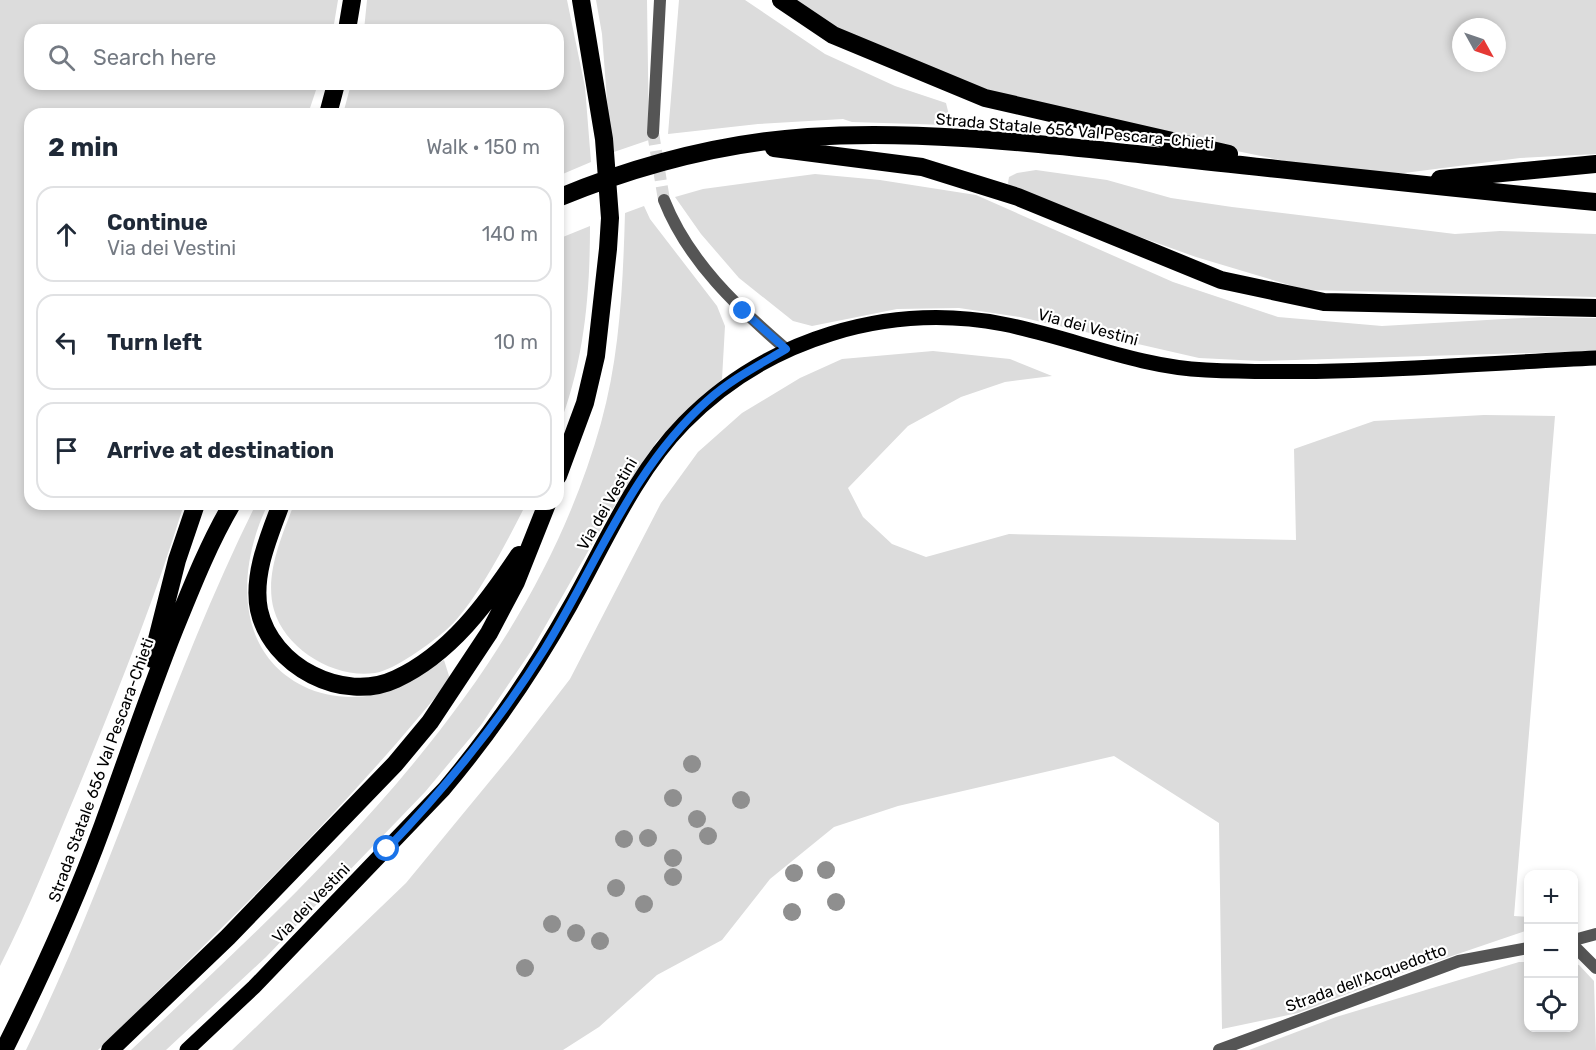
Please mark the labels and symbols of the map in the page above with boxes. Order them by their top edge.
north arrow [1452,18,1506,72]
street label: Strada Statale 656 Val Pescara-Chieti [935,109,1215,153]
route end [729,297,755,323]
street label: Via dei Vestini [1036,304,1140,350]
street label: Via dei Vestini [573,455,641,553]
street label: Strada Statale 656 Val Pescara-Chieti [44,635,158,905]
route start [373,835,399,861]
street label: Via dei Vestini [268,859,354,947]
street label: Strada dell'Acquedotto [1283,940,1449,1016]

